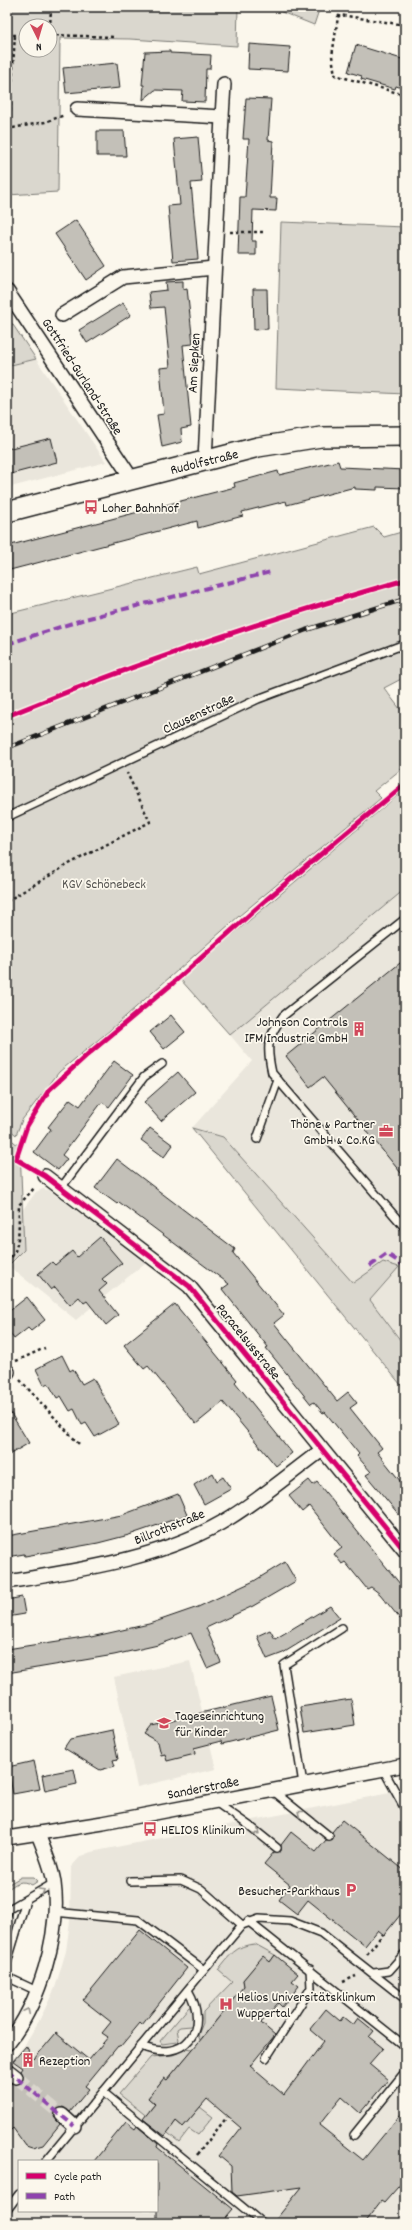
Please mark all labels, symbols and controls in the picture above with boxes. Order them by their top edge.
north arrow [18,18,58,58]
text: N [35,38,42,54]
street label: Gottfried-Gurland-Straße [36,315,127,439]
street label: Am Siepken [183,333,207,394]
street label: Rudolfstraße [168,445,241,481]
bus stop icon: Loher Bahnhof [83,499,99,515]
place label: Loher Bahnhof [102,499,180,519]
street label: Clausenstraße [160,689,238,740]
park label: KGV Schönebeck [62,875,146,895]
place label: Johnson Controls IFM Industrie GmbH [244,1013,348,1049]
building icon: Johnson Controls IFM Industrie GmbH [351,1021,367,1037]
place label: Thöne & Partner GmbH & Co.KG [290,1115,376,1151]
office icon: Thöne & Partner GmbH & Co.KG [378,1123,394,1139]
street label: Paracelsusstraße [210,1300,285,1385]
street label: Billrothstraße [131,1505,208,1551]
place label: Tageseinrichtung für Kinder [175,1707,264,1743]
school or university icon: Tageseinrichtung für Kinder [156,1715,172,1731]
street label: Sanderstraße [166,1772,241,1806]
one-way arrow [298,1810,305,1817]
bus stop icon: HELIOS Klinikum [142,1821,158,1837]
place label: HELIOS Klinikum [161,1821,245,1841]
one-way arrow [253,1827,260,1834]
place label: Besucher-Parkhaus [238,1882,340,1902]
parking icon: Besucher-Parkhaus [343,1882,359,1898]
one-way arrow [38,1888,45,1895]
place label: Helios Universitätsklinkum Wuppertal [237,1988,376,2024]
hospital icon: Helios Universitätsklinkum Wuppertal [218,1996,234,2012]
one-way arrow [22,2007,30,2015]
building icon: Rezeption [20,2052,36,2068]
place label: Rezeption [39,2052,90,2072]
legend [18,2160,158,2212]
text: Cycle path [54,2169,102,2186]
text: Path [54,2189,75,2206]

